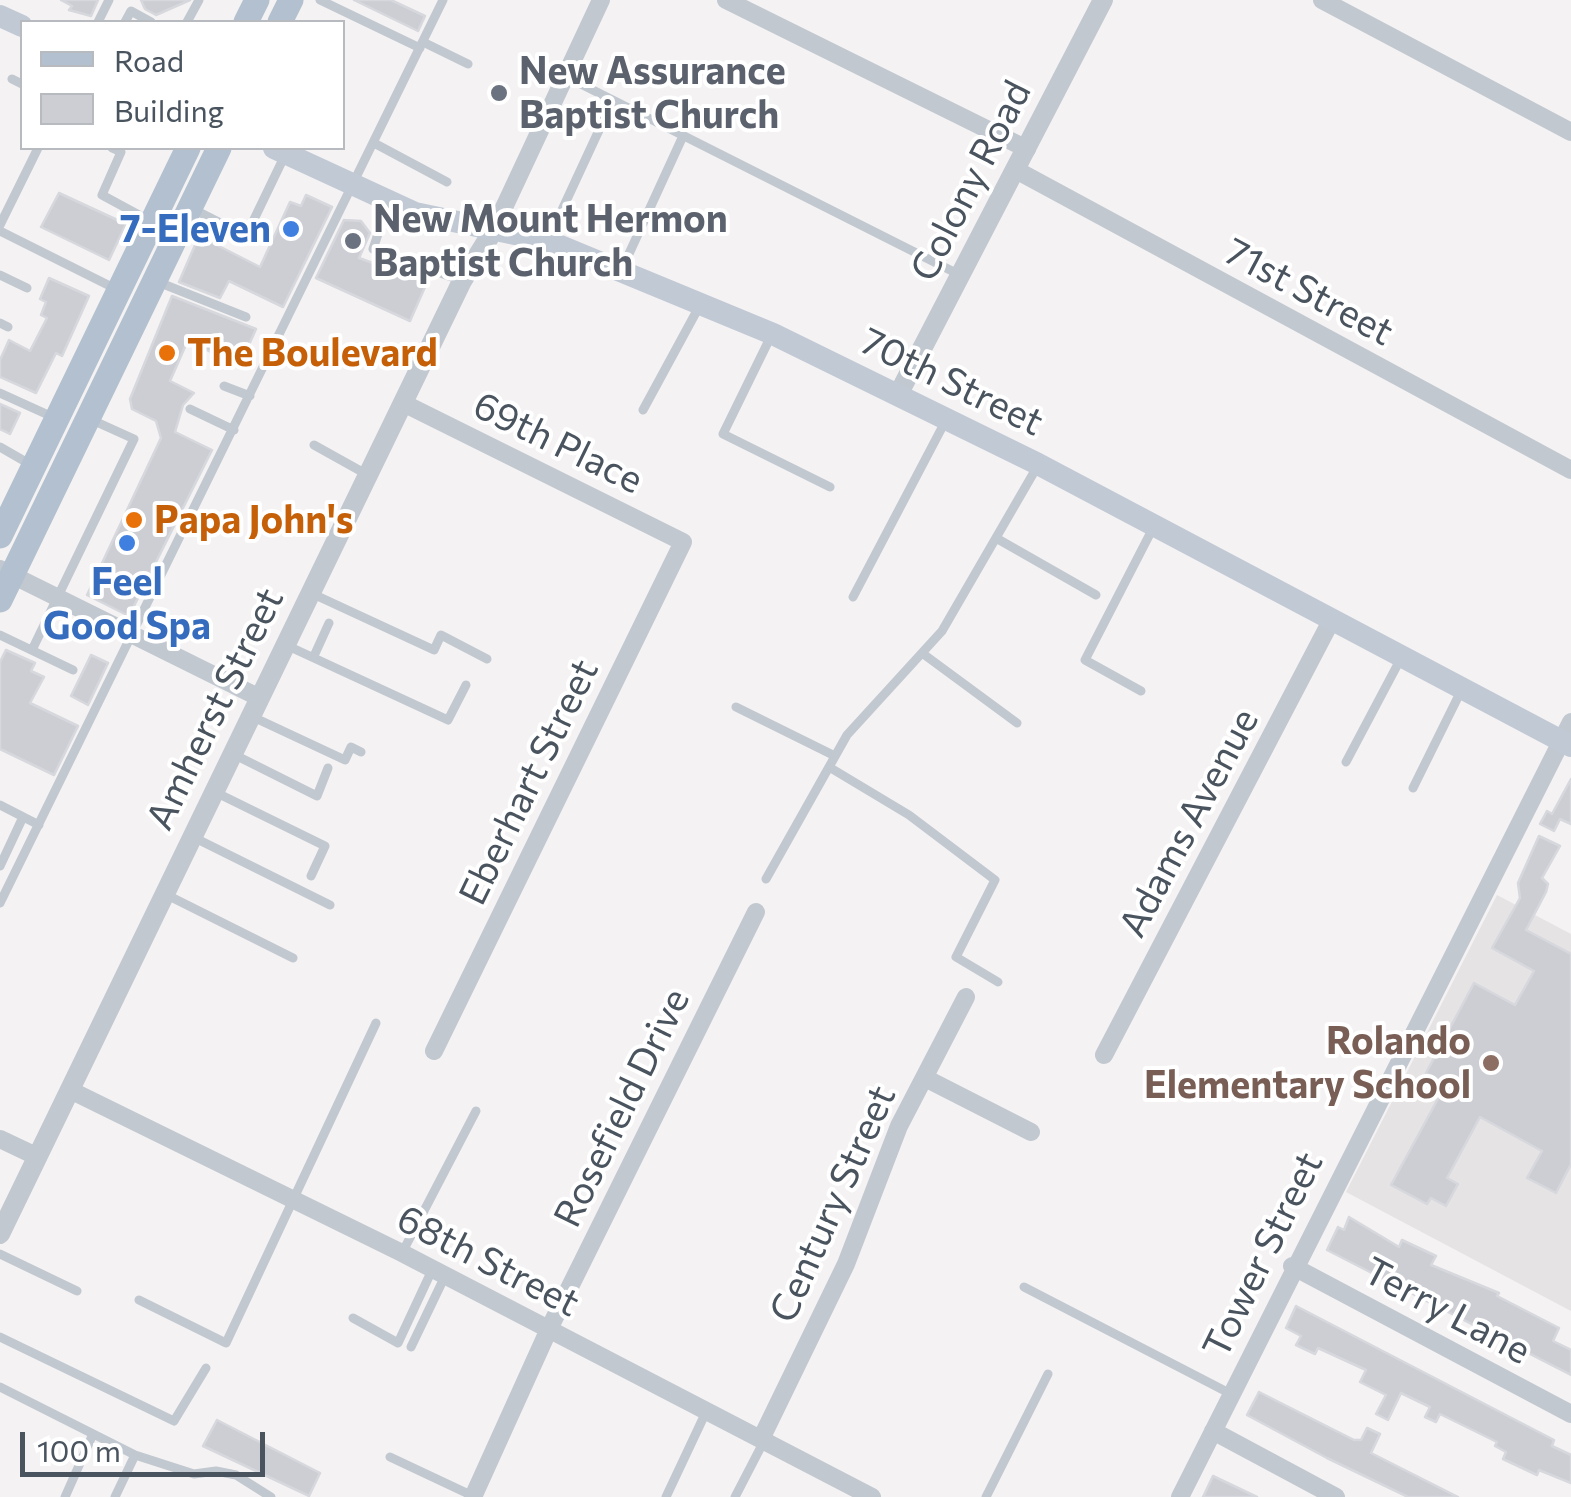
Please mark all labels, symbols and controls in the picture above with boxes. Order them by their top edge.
legend [20,20,345,150]
text: Road [114,41,184,78]
place label: New Assurance Baptist Church [519,48,786,137]
street label: Colony Road [901,73,1041,289]
marker: New Assurance Baptist Church [488,82,510,104]
text: Building [114,91,224,128]
place label: New Mount Hermon Baptist Church [373,196,728,286]
place label: 7-Eleven [120,206,271,252]
marker: 7-Eleven [280,218,302,240]
street label: 71st Street [1217,229,1401,355]
marker: New Mount Hermon Baptist Church [342,230,364,252]
street label: 70th Street [854,318,1050,446]
place label: The Boulevard [187,330,438,376]
marker: The Boulevard [156,342,178,364]
street label: 69th Place [466,383,650,503]
place label: Papa John's [154,497,354,543]
marker: Papa John's [123,509,145,531]
marker: Feel Good Spa [116,532,138,554]
place label: Feel Good Spa [43,559,211,648]
street label: Amherst Street [137,581,293,837]
street label: Eberhart Street [450,652,608,912]
street label: Adams Avenue [1110,701,1268,945]
street label: Rosefield Drive [545,982,699,1234]
place label: Rolando Elementary School [1144,1018,1471,1108]
marker: Rolando Elementary School [1480,1052,1502,1074]
street label: Century Street [760,1079,906,1329]
street label: Tower Street [1194,1145,1332,1365]
street label: 68th Street [389,1196,587,1326]
street label: Terry Lane [1356,1248,1538,1374]
scale bar [25,1412,270,1474]
text: 100 m [37,1431,121,1468]

